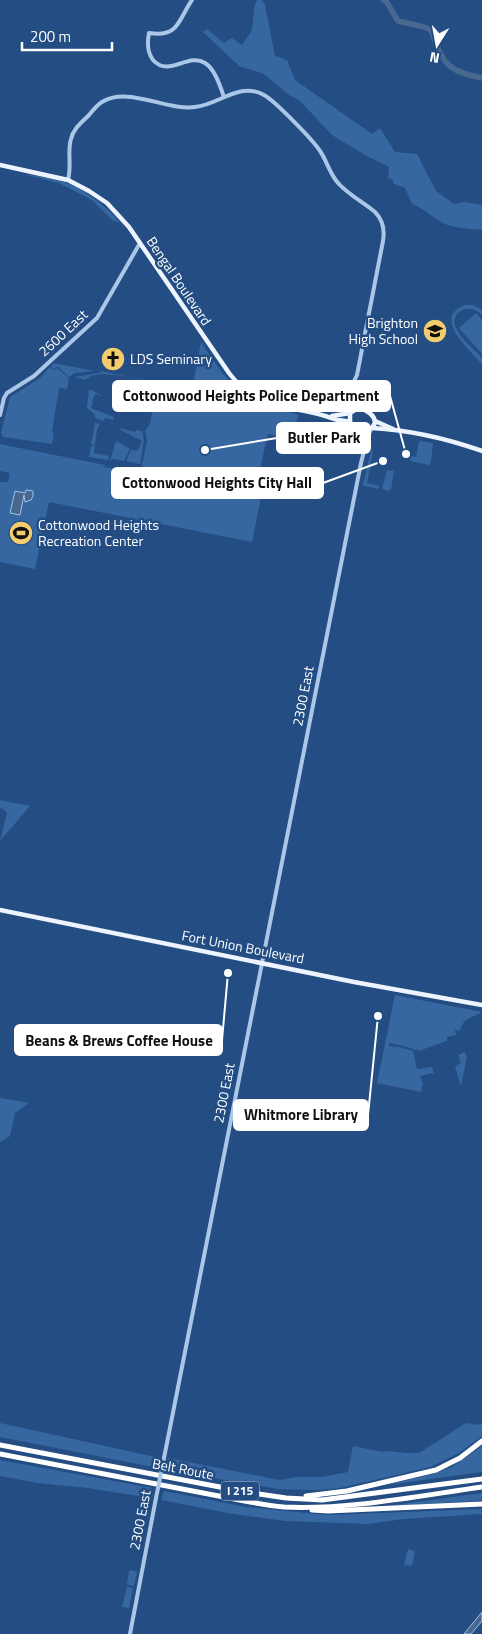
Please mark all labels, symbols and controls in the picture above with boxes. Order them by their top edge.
scale bar [22,20,112,52]
north arrow [412,20,462,70]
text: 200 m [30,25,71,48]
text: N [428,47,441,69]
street label: Bengal Boulevard [142,232,217,329]
street label: 2600 East [33,304,92,361]
place label: Brighton High School [348,312,418,349]
school or university icon: Brighton High School [422,318,448,344]
church icon: LDS Seminary [100,346,126,372]
place label: LDS Seminary [130,348,212,369]
callout: Cottonwood Heights Police Department [113,381,390,411]
text: Cottonwood Heights Police Department [123,384,380,407]
callout: Butler Park [277,423,370,453]
text: Butler Park [287,426,361,449]
callout: Cottonwood Heights City Hall [112,468,323,498]
text: Cottonwood Heights City Hall [122,471,312,494]
place label: Cottonwood Heights Recreation Center [38,514,159,551]
sports icon: Cottonwood Heights Recreation Center [8,520,34,546]
street label: 2300 East [286,664,319,728]
street label: Fort Union Boulevard [180,924,306,969]
callout: Beans & Brews Coffee House [15,1025,222,1055]
text: Beans & Brews Coffee House [25,1029,213,1052]
street label: 2300 East [207,1061,240,1125]
callout: Whitmore Library [234,1100,368,1130]
text: Whitmore Library [244,1103,359,1126]
street label: Belt Route [151,1452,216,1485]
road number: I 215 [221,1482,259,1500]
street label: 2300 East [123,1488,156,1552]

